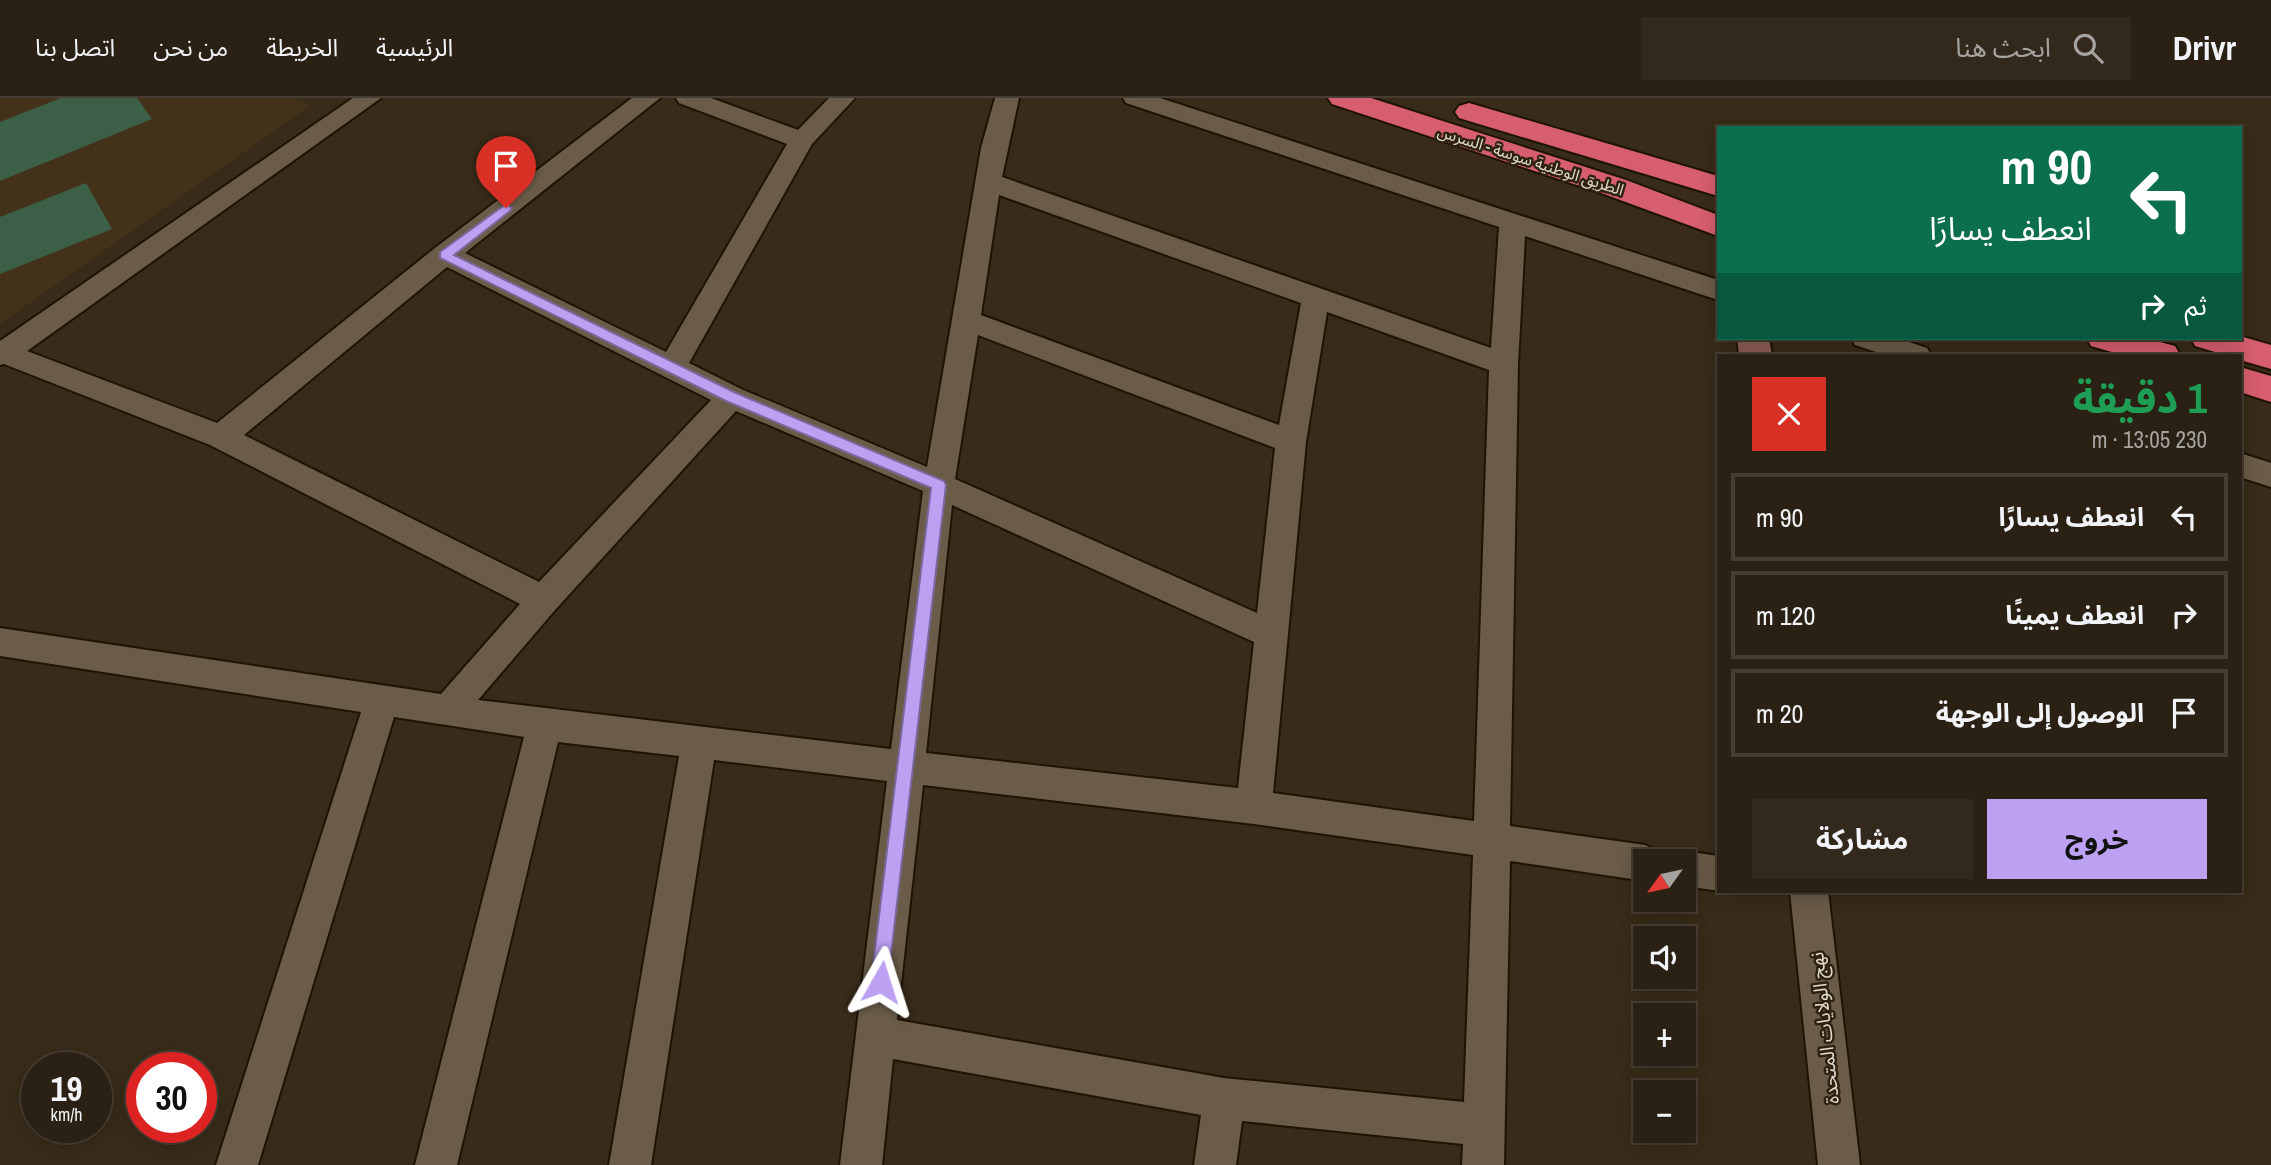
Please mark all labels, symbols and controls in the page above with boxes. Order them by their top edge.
search box [1641,17,2131,80]
text: Drivr [2173,26,2236,70]
icon: search [2069,29,2107,67]
text: ابحث هنا [1955,30,2051,65]
text: اتصل بنا [35,31,115,63]
text: من نحن [153,31,228,63]
text: الخريطة [266,31,338,63]
text: الرئيسية [376,31,453,63]
street label: الطريق الوطنية سوسة - السرس [1435,119,1627,201]
text: 90 m [2000,133,2092,199]
pin [476,136,536,208]
icon: arrive [487,147,525,185]
icon: left [2116,154,2207,245]
text: انعطف يسارًا [1929,207,2092,250]
icon: right [2133,287,2171,325]
text: ثم [2185,288,2207,323]
text: 1 دقيقة [2073,370,2207,426]
button: close [1752,377,1826,451]
text: 230 m · 13:05 [2092,424,2207,455]
icon: left [2165,498,2203,536]
text: انعطف يسارًا [1998,499,2144,534]
text: 90 m [1756,500,1803,535]
icon: right [2165,596,2203,634]
text: انعطف يمينًا [2005,597,2144,632]
text: 120 m [1756,598,1815,633]
icon: arrive [2165,694,2203,732]
text: الوصول إلى الوجهة [1936,695,2144,730]
text: 20 m [1756,696,1803,731]
button: مشاركة [1752,799,1973,879]
button: خروج [1987,799,2207,879]
north arrow [1633,849,1696,912]
map controls [1633,849,1696,1143]
button: sound [1633,926,1696,989]
position arrow [844,945,918,1019]
street label: نهج الولايات المتحدة [1803,950,1847,1105]
button: + [1633,1003,1696,1066]
speed limit sign: 30 [126,1052,217,1143]
text: 19 [51,1065,82,1112]
button: − [1633,1080,1696,1143]
text: km/h [51,1102,83,1127]

